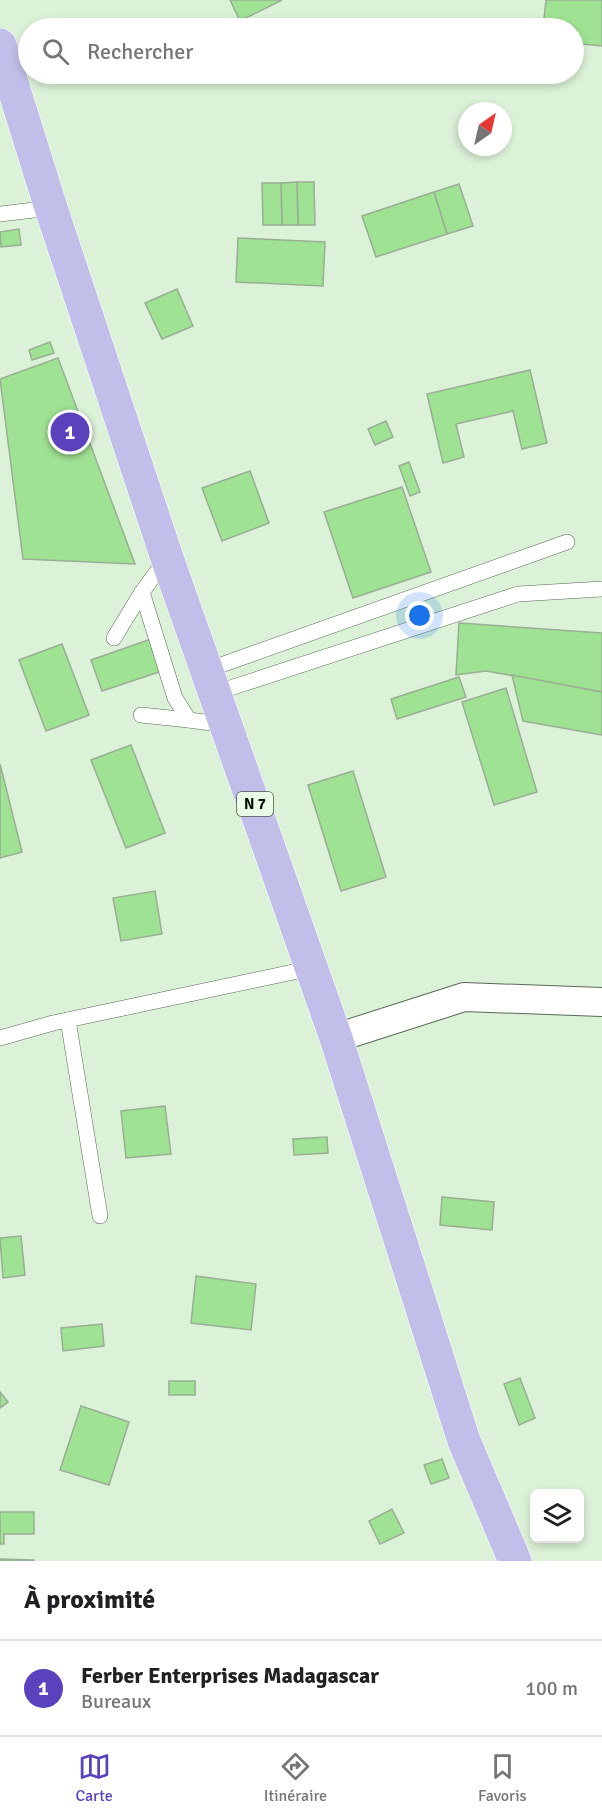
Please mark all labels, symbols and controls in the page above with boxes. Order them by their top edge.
search box [18,18,584,84]
icon: search [39,35,72,68]
text: Rechercher [87,38,193,65]
north arrow [458,102,512,156]
pin: 1 [50,410,90,454]
your location [405,601,434,630]
road number: N 7 [237,792,273,816]
map controls [530,1489,584,1543]
button: layers [530,1489,584,1543]
text: À proximité [24,1584,155,1616]
text: Ferber Enterprises Madagascar [81,1662,379,1689]
text: 1 [38,1676,49,1701]
text: 100 m [525,1676,578,1701]
text: Bureaux [81,1689,151,1714]
tab: Carte [75,1750,113,1806]
tab: Itinéraire [264,1750,327,1806]
tab: Favoris [478,1750,527,1806]

